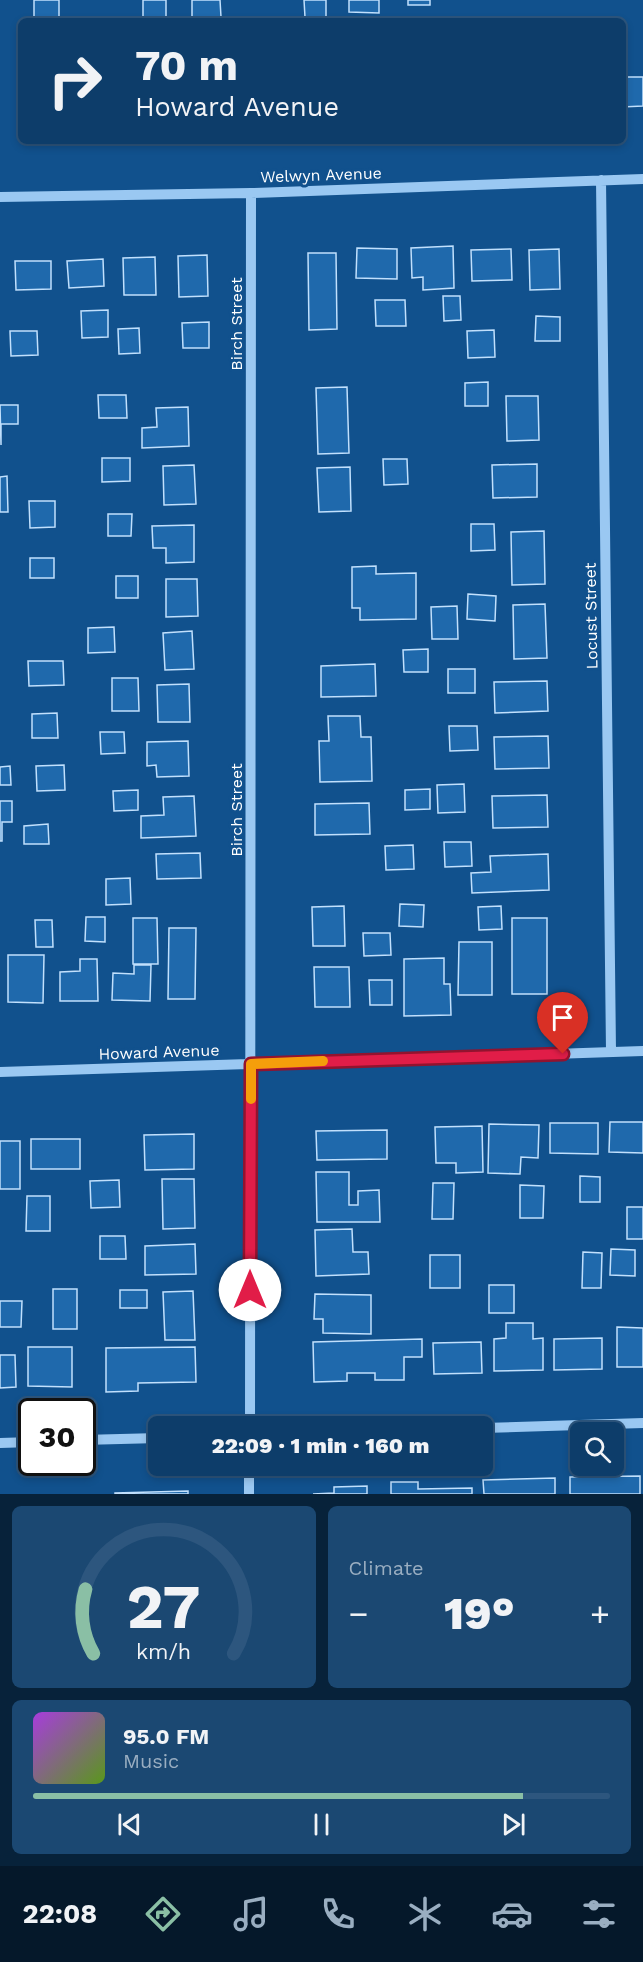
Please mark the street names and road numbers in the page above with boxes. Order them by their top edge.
street label: Welwyn Avenue [260,163,382,187]
street label: Birch Street [227,277,246,371]
street label: Locust Street [581,562,601,669]
street label: Birch Street [227,763,246,857]
street label: Howard Avenue [98,1040,220,1064]

